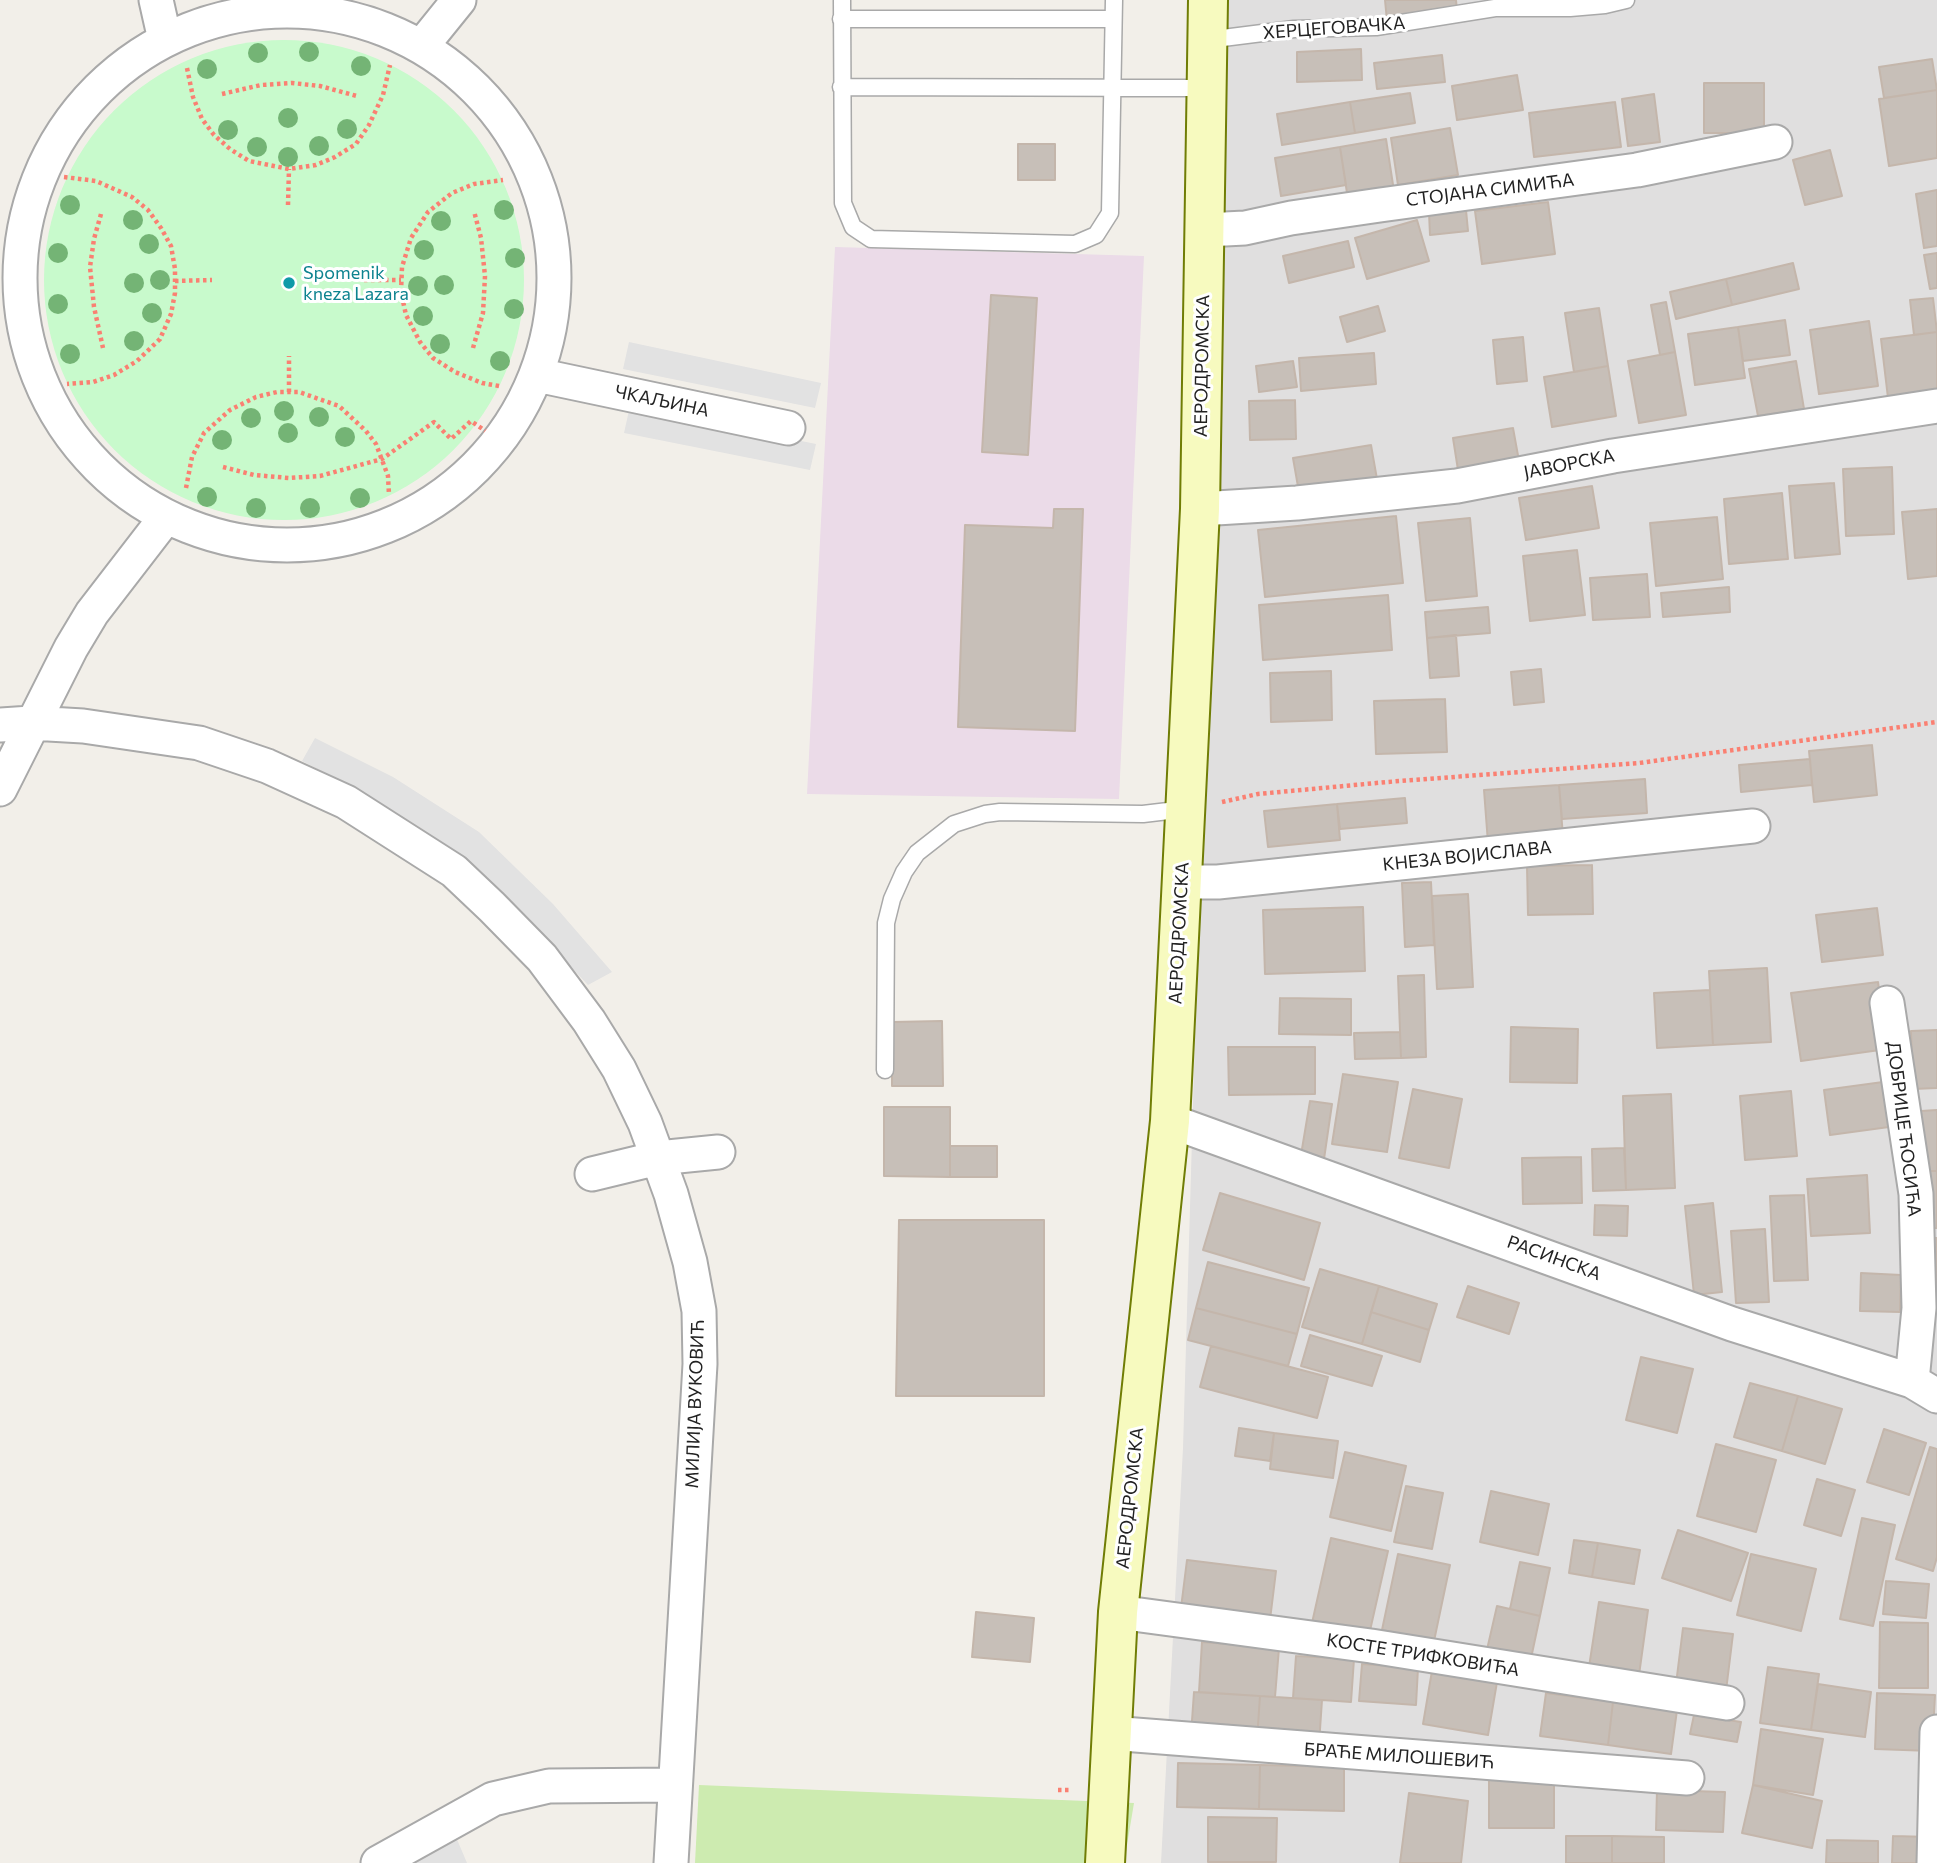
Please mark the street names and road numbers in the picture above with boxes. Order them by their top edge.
street label: ХЕРЦЕГОВАЧКА [1262,12,1406,44]
street label: СТОЈАНА СИМИЋА [1405,169,1575,211]
street label: АЕРОДРОМСКА [1190,295,1214,437]
street label: ЧКАЉИНА [613,380,711,422]
street label: ЈАВОРСКА [1522,445,1616,483]
street label: КНЕЗА ВОЈИСЛАВА [1381,836,1553,876]
street label: АЕРОДРОМСКА [1164,861,1194,1005]
street label: ДОБРИЦЕ ЋОСИЋА [1883,1040,1925,1218]
street label: РАСИНСКА [1504,1231,1604,1285]
street label: МИЛИЈА ВУКОВИЋ [681,1319,709,1489]
street label: АЕРОДРОМСКА [1112,1426,1148,1570]
street label: КОСТЕ ТРИФКОВИЋА [1325,1629,1521,1681]
street label: БРАЋЕ МИЛОШЕВИЋ [1303,1739,1495,1773]

